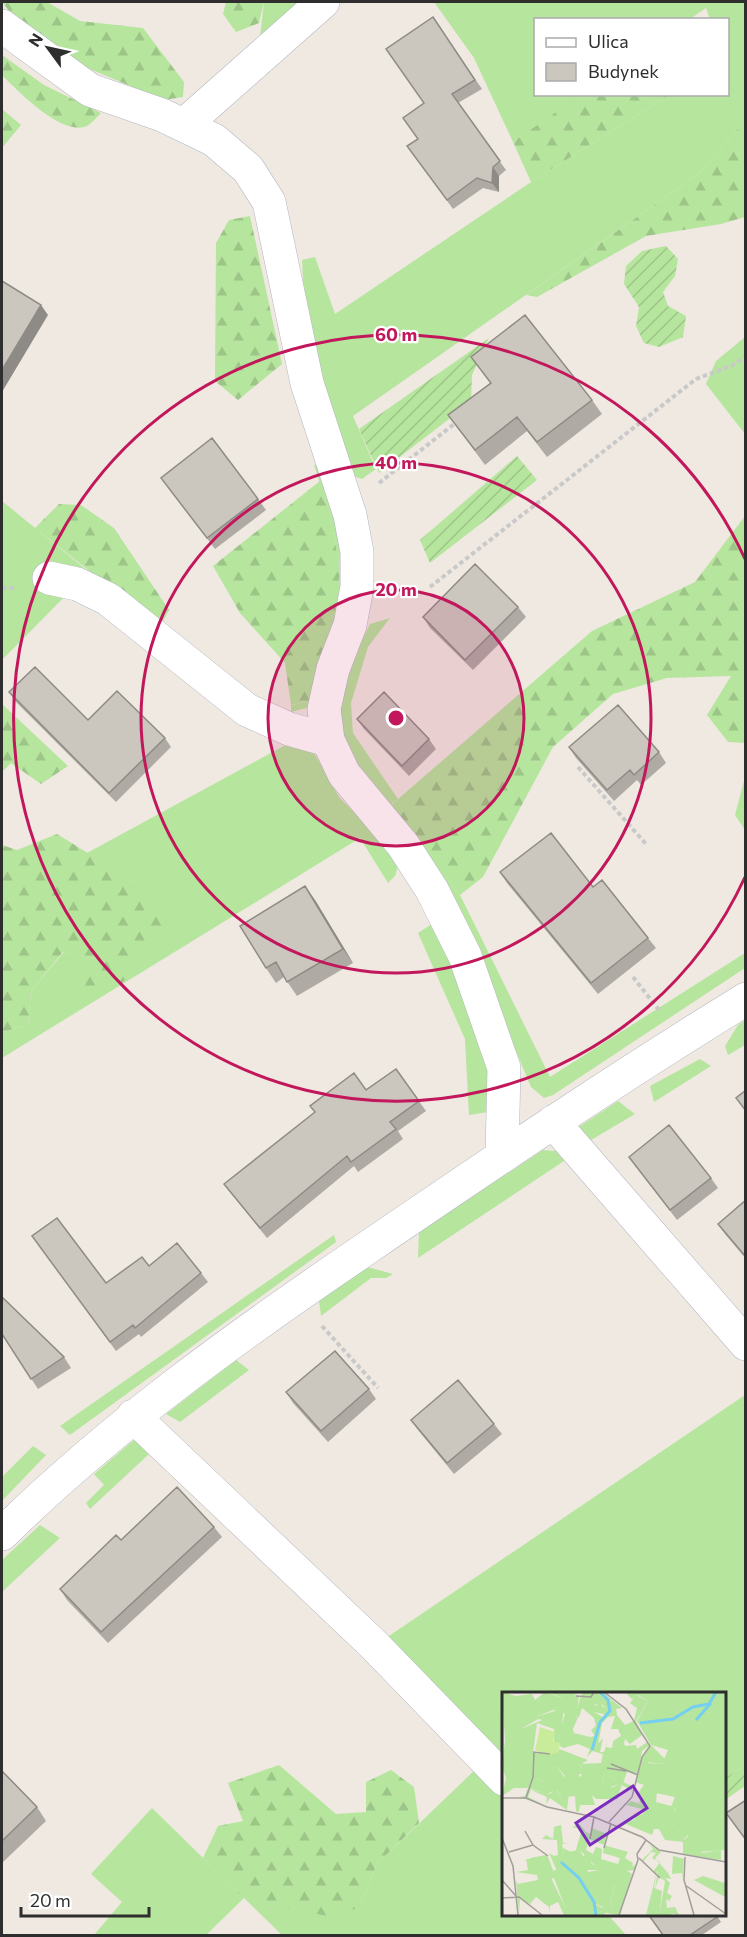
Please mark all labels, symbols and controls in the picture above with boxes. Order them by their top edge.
north arrow [18,18,78,78]
legend [534,18,729,96]
text: N [24,29,46,50]
text: Ulica [588,30,629,52]
text: Budynek [588,60,659,82]
text: 60 m [375,323,417,345]
text: 40 m [375,451,417,473]
text: 20 m [375,578,417,600]
centre of rings [386,708,406,728]
inset map [502,1692,726,1916]
scale bar [21,1880,148,1918]
text: 20 m [30,1889,71,1911]

